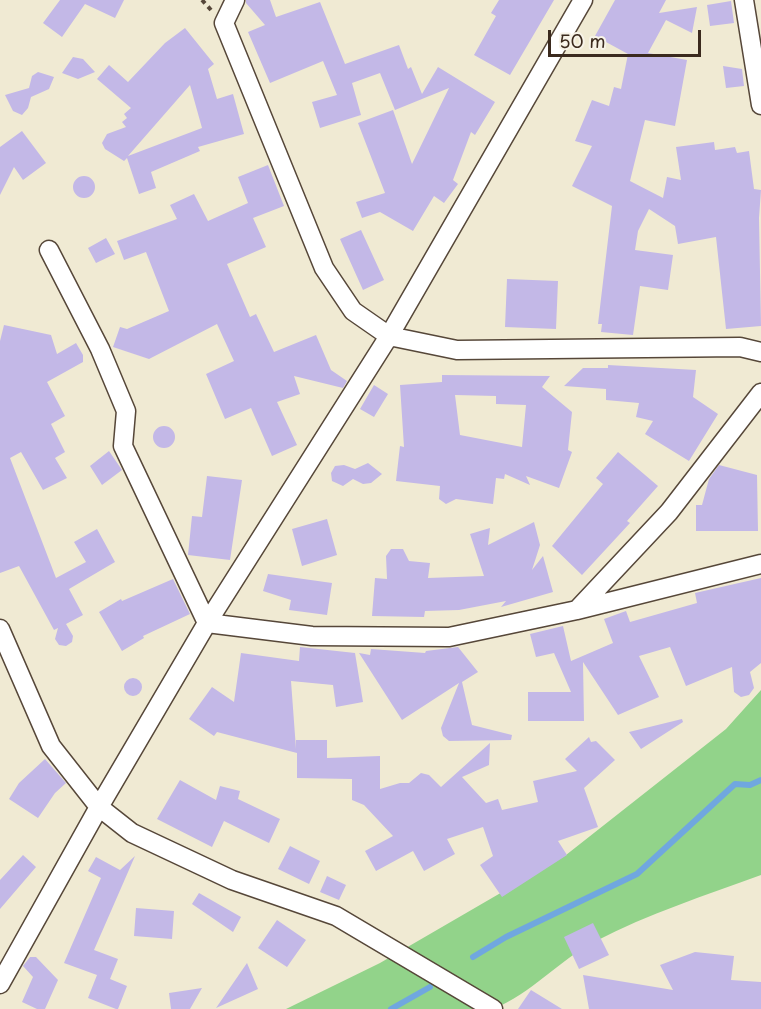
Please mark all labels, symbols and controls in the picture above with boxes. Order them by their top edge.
scale bar [551,18,704,56]
text: 50 m [559,27,606,54]

